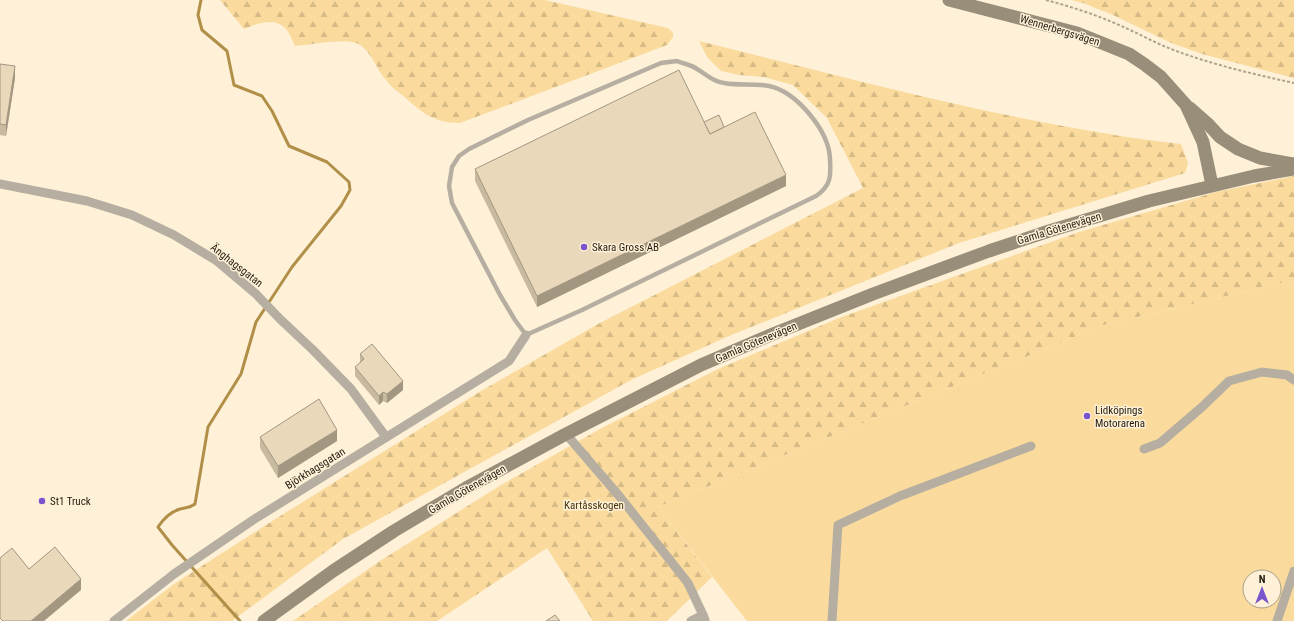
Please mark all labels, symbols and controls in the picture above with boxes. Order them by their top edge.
street label: Wennerbergsvägen [1018,12,1101,49]
street label: Gamla Götenevägen [1016,210,1103,247]
street label: Änghagsgatan [208,241,265,290]
place label: Skara Gross AB [592,241,659,254]
marker: Skara Gross AB [579,242,589,252]
street label: Gamla Götenevägen [714,319,799,365]
place label: Lidköpings Motorarena [1095,404,1145,430]
marker: Lidköpings Motorarena [1082,411,1092,421]
street label: Björkhagsgatan [283,445,347,492]
street label: Gamla Götenevägen [426,462,508,517]
place label: St1 Truck [50,495,91,508]
marker: St1 Truck [37,496,47,506]
park label: Kartåsskogen [564,499,624,512]
north arrow [1242,569,1282,609]
text: N [1259,573,1266,586]

